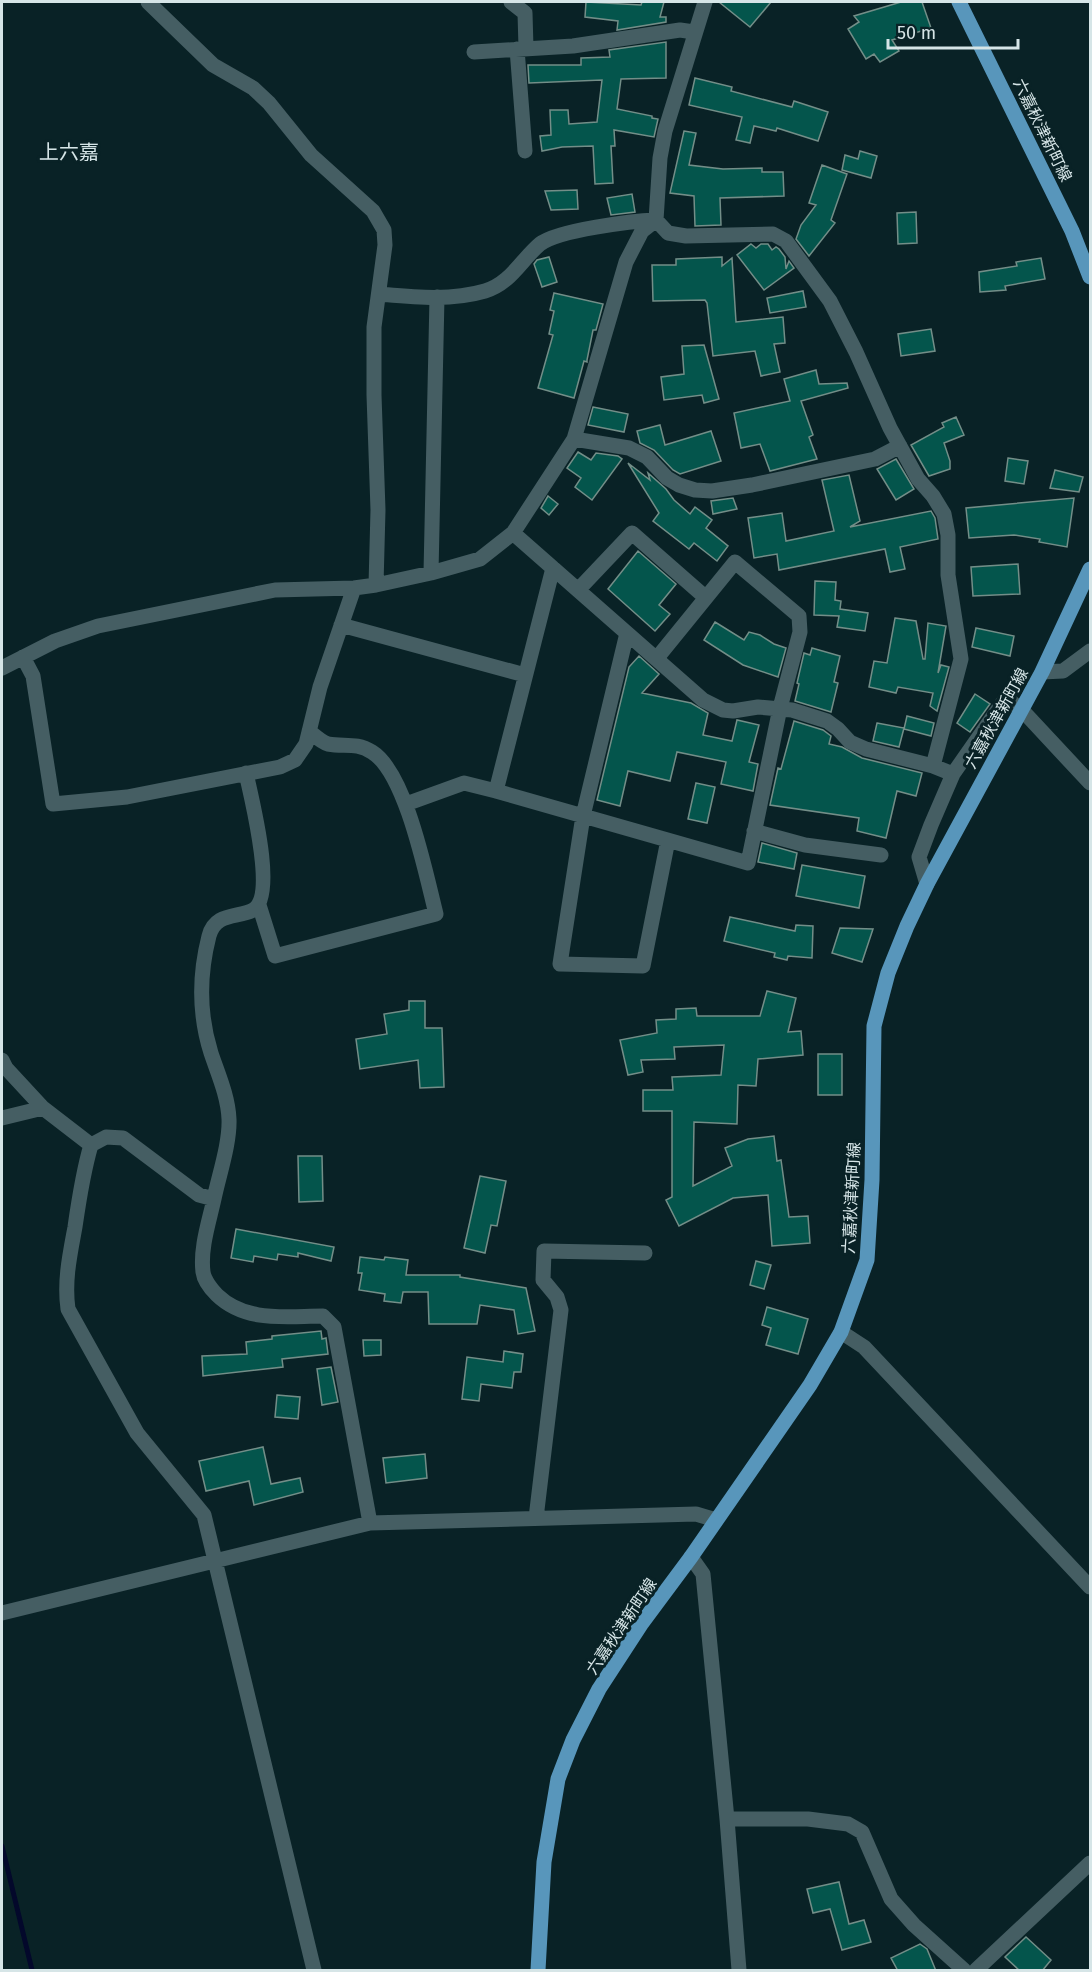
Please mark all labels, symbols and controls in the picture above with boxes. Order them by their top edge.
scale bar [888,12,1018,50]
text: 50 m [897,22,936,44]
street label: 六嘉秋津新町線 [1009,76,1076,185]
district label: 上六嘉 [39,140,99,164]
street label: 六嘉秋津新町線 [961,665,1032,772]
street label: 六嘉秋津新町線 [839,1142,864,1254]
street label: 六嘉秋津新町線 [582,1575,661,1678]

